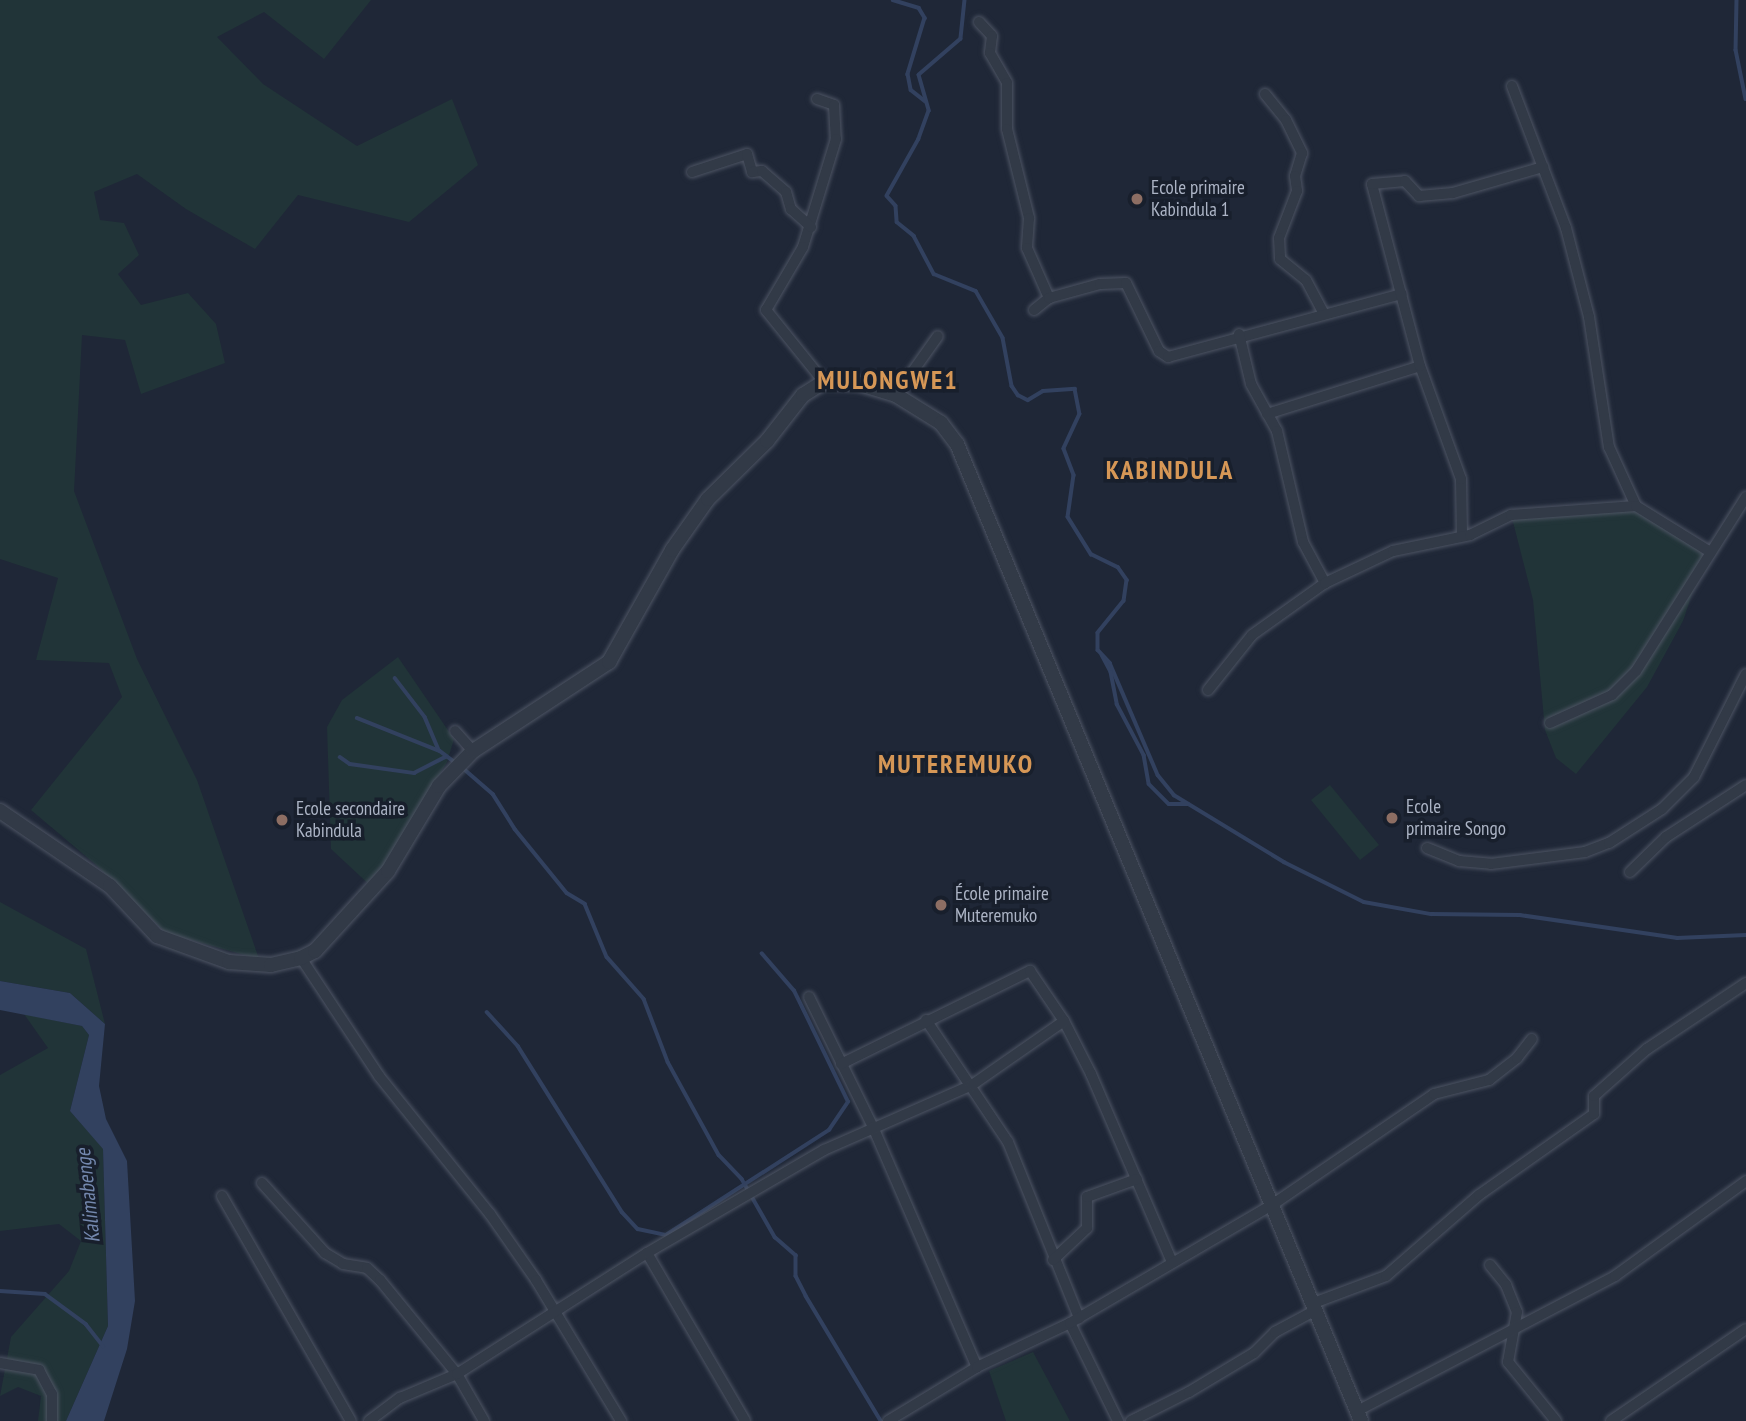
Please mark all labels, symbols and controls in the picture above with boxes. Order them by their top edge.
place label: Ecole primaire Kabindula 1 [1151,177,1245,221]
marker: Ecole primaire Kabindula 1 [1129,191,1145,207]
district label: MULONGWE1 [818,364,958,396]
district label: KABINDULA [1107,454,1233,486]
district label: MUTEREMUKO [879,748,1033,780]
place label: Ecole primaire Songo [1406,796,1506,840]
place label: Ecole secondaire Kabindula [296,798,405,842]
marker: Ecole primaire Songo [1384,810,1400,826]
marker: Ecole secondaire Kabindula [274,812,290,828]
place label: École primaire Muteremuko [955,883,1049,927]
marker: École primaire Muteremuko [933,897,949,913]
water label: Kalimabenge [71,1148,105,1244]

